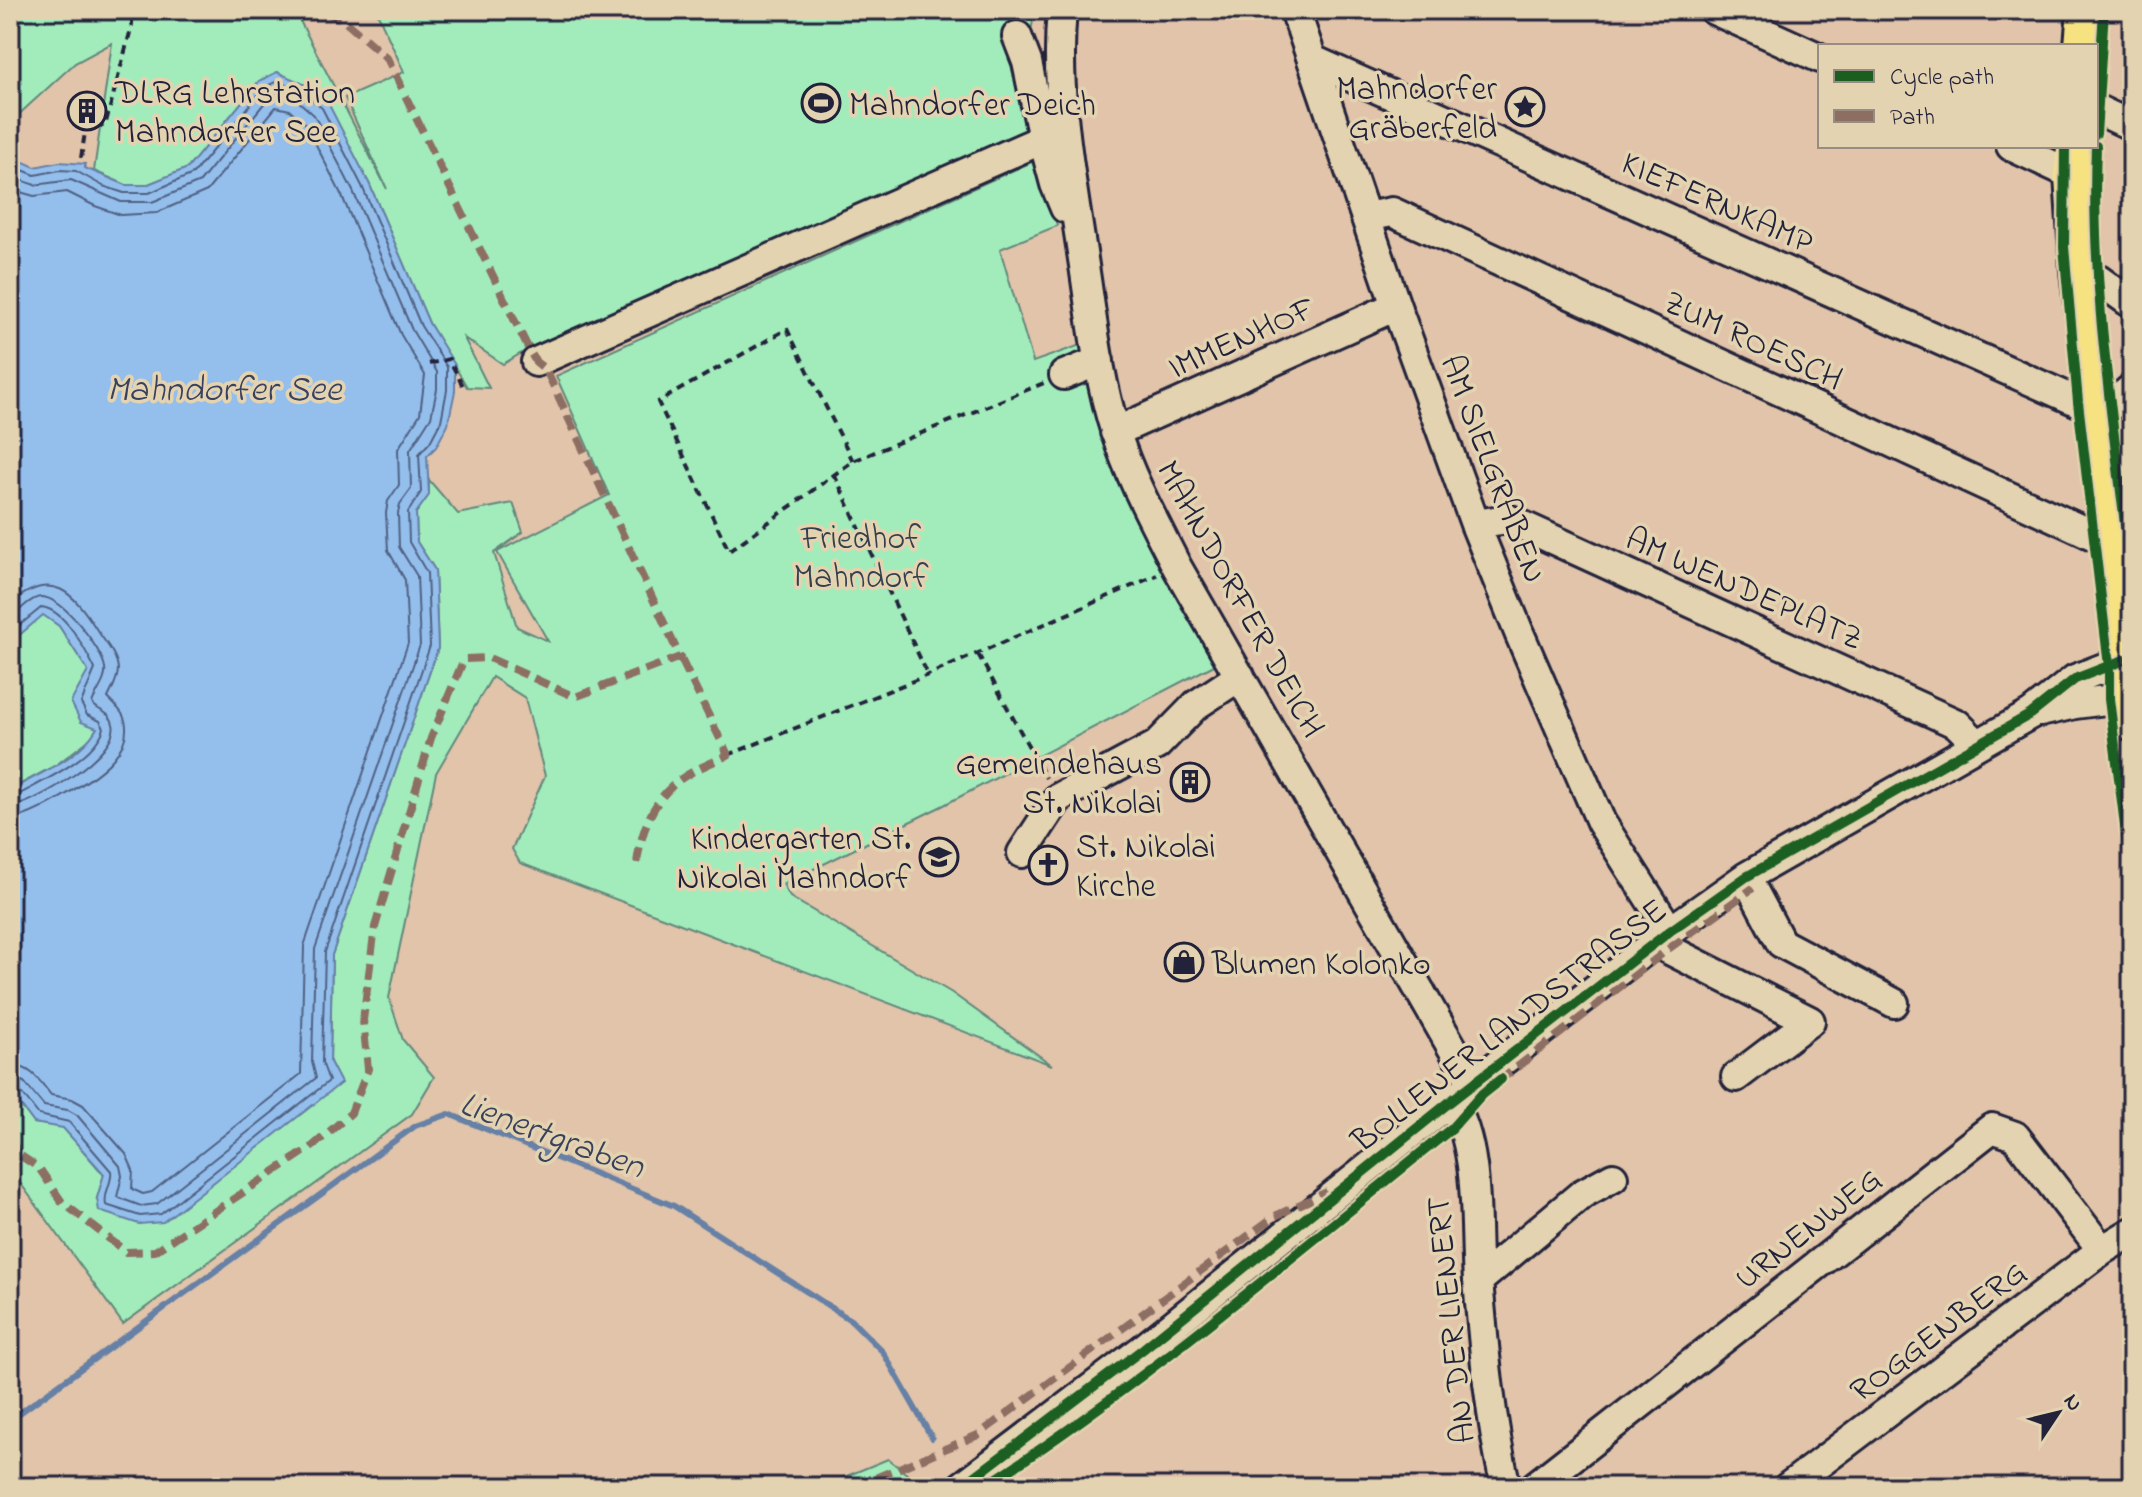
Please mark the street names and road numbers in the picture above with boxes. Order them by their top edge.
street label: KIEFERNKAMP [1612,140,1821,269]
street label: ZUM ROESCH [1655,279,1850,406]
street label: IMMENHOF [1161,285,1324,394]
street label: AM SIELGRABEN [1425,348,1558,591]
street label: MAHNDORFER DEICH [1141,452,1336,748]
street label: AM WENDEPLATZ [1616,516,1870,665]
street label: BOLLENER LANDSTRASSE [1341,888,1679,1167]
street label: URNENWEG [1725,1157,1894,1304]
street label: AN DER LIENERT [1415,1194,1491,1446]
street label: ROGGENBERG [1840,1250,2039,1417]

